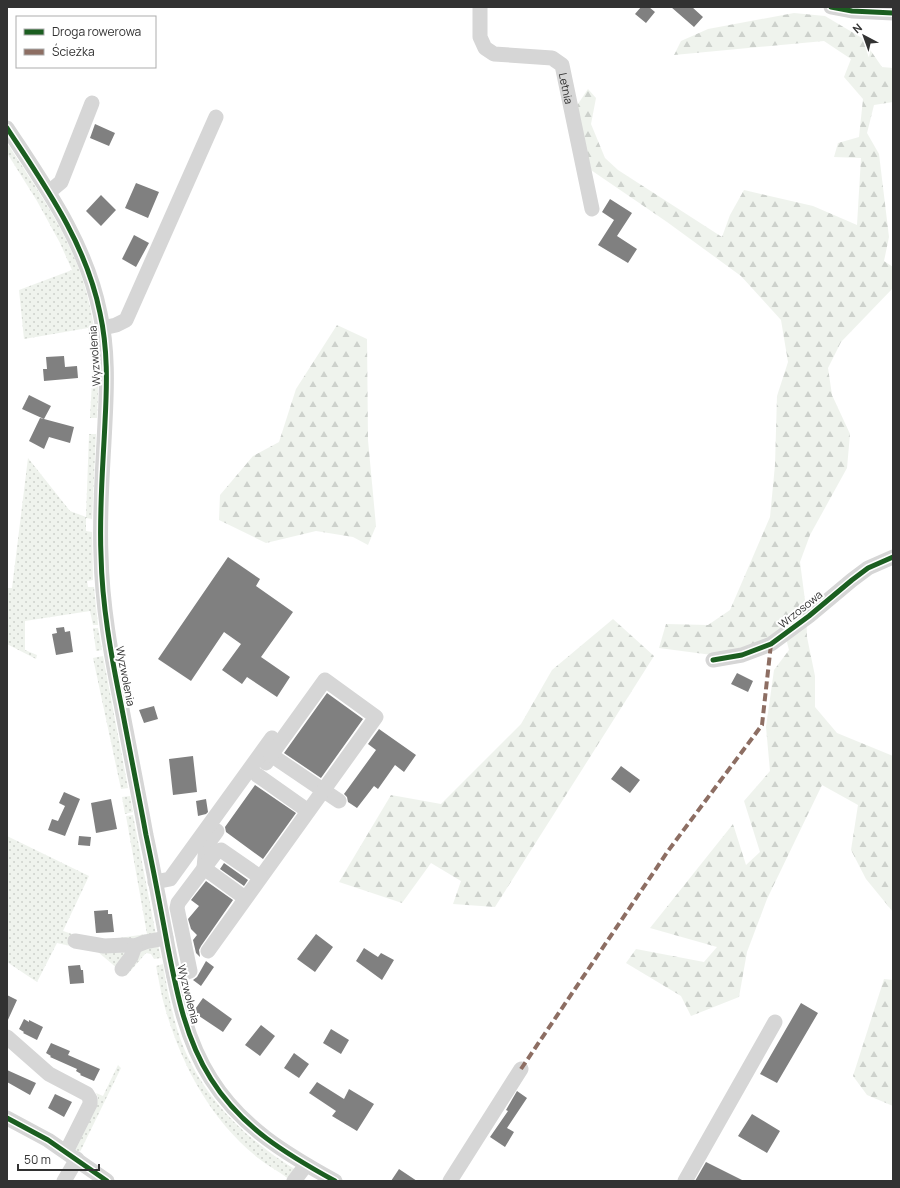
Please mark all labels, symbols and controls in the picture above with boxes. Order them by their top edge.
legend [16,16,156,68]
north arrow [844,16,884,56]
text: N [849,20,865,36]
text: Droga rowerowa [52,23,141,40]
text: Ścieżka [52,43,95,60]
street label: Letnia [556,71,577,105]
street label: Wyzwolenia [84,325,104,387]
street label: Wrzosowa [775,587,825,631]
street label: Wyzwolenia [113,645,139,707]
street label: Wyzwolenia [174,963,204,1025]
scale bar [18,1146,99,1172]
text: 50 m [24,1151,51,1168]

